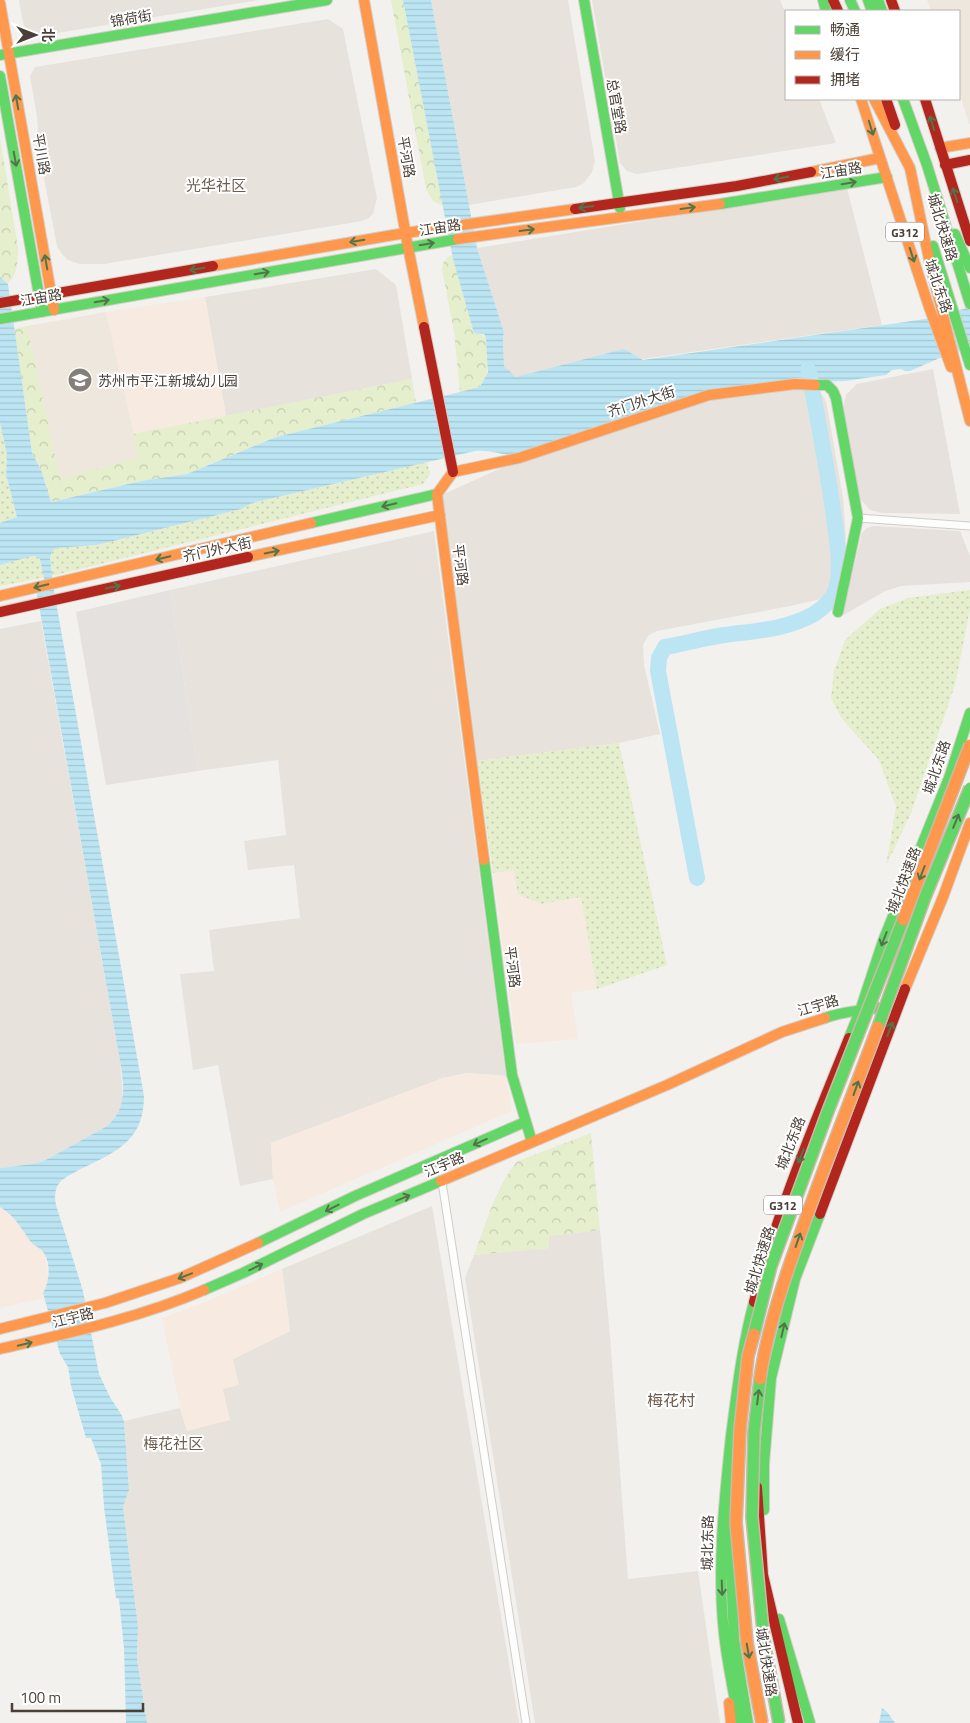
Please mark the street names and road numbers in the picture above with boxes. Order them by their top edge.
street label: 锦荷街 [108,4,154,32]
street label: 总官堂路 [602,77,632,135]
street label: 平川路 [28,131,56,177]
street label: 平河路 [393,134,421,180]
street label: 江宙路 [819,156,863,184]
street label: 城北快速路 [923,190,963,264]
street label: 江宙路 [418,213,462,241]
road number: G312 [886,222,924,242]
street label: 城北东路 [920,256,958,316]
street label: 江宙路 [18,283,64,311]
street label: 齐门外大街 [604,380,678,422]
street label: 齐门外大街 [181,531,253,567]
street label: 平河路 [448,543,474,587]
street label: 城北东路 [917,737,955,797]
street label: 城北快速路 [881,844,925,916]
street label: 平河路 [500,945,526,989]
street label: 江宇路 [795,989,841,1021]
street label: 城北东路 [770,1113,810,1173]
street label: 江宇路 [421,1146,467,1182]
road number: G312 [764,1196,802,1214]
street label: 城北快速路 [739,1223,779,1297]
street label: 江宇路 [50,1302,96,1332]
street label: 城北东路 [696,1515,718,1571]
street label: 城北快速路 [751,1626,783,1698]

